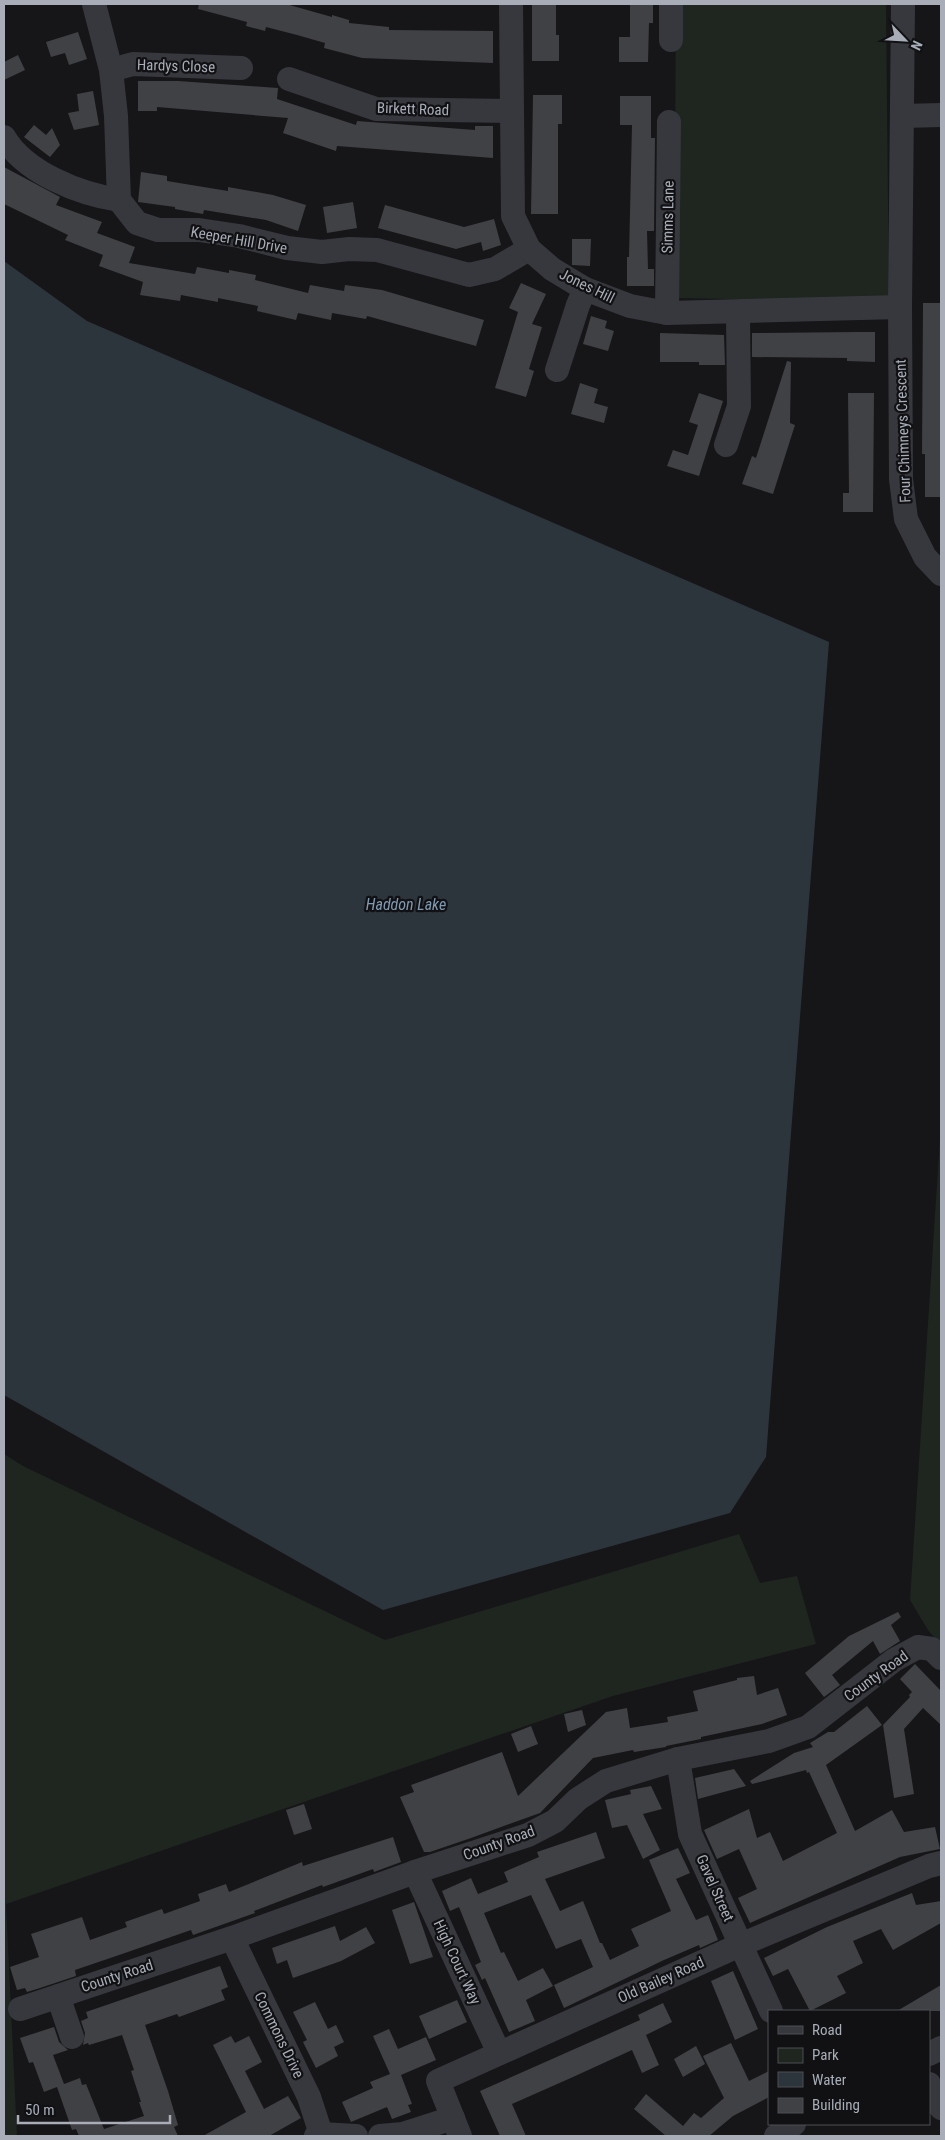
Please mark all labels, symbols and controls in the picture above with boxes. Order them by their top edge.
north arrow [880,15,930,65]
text: N [908,38,926,53]
street label: Hardys Close [137,56,215,76]
street label: Birkett Road [377,99,449,119]
street label: Simms Lane [658,180,678,254]
street label: Keeper Hill Drive [189,223,289,257]
street label: Jones Hill [557,265,617,307]
street label: Four Chimneys Crescent [892,359,914,503]
water label: Haddon Lake [366,895,446,914]
street label: County Road [840,1647,912,1705]
street label: County Road [461,1822,537,1864]
street label: Gavel Street [692,1852,738,1924]
street label: High Court Way [430,1917,484,2007]
street label: Old Bailey Road [615,1953,707,2007]
street label: County Road [79,1956,155,1996]
street label: Commons Drive [250,1989,308,2081]
legend [768,2010,930,2125]
text: Road [812,2021,842,2039]
text: Park [812,2046,839,2064]
text: Water [812,2071,847,2089]
scale bar [18,2092,170,2124]
text: Building [812,2096,860,2114]
text: 50 m [25,2101,55,2119]

